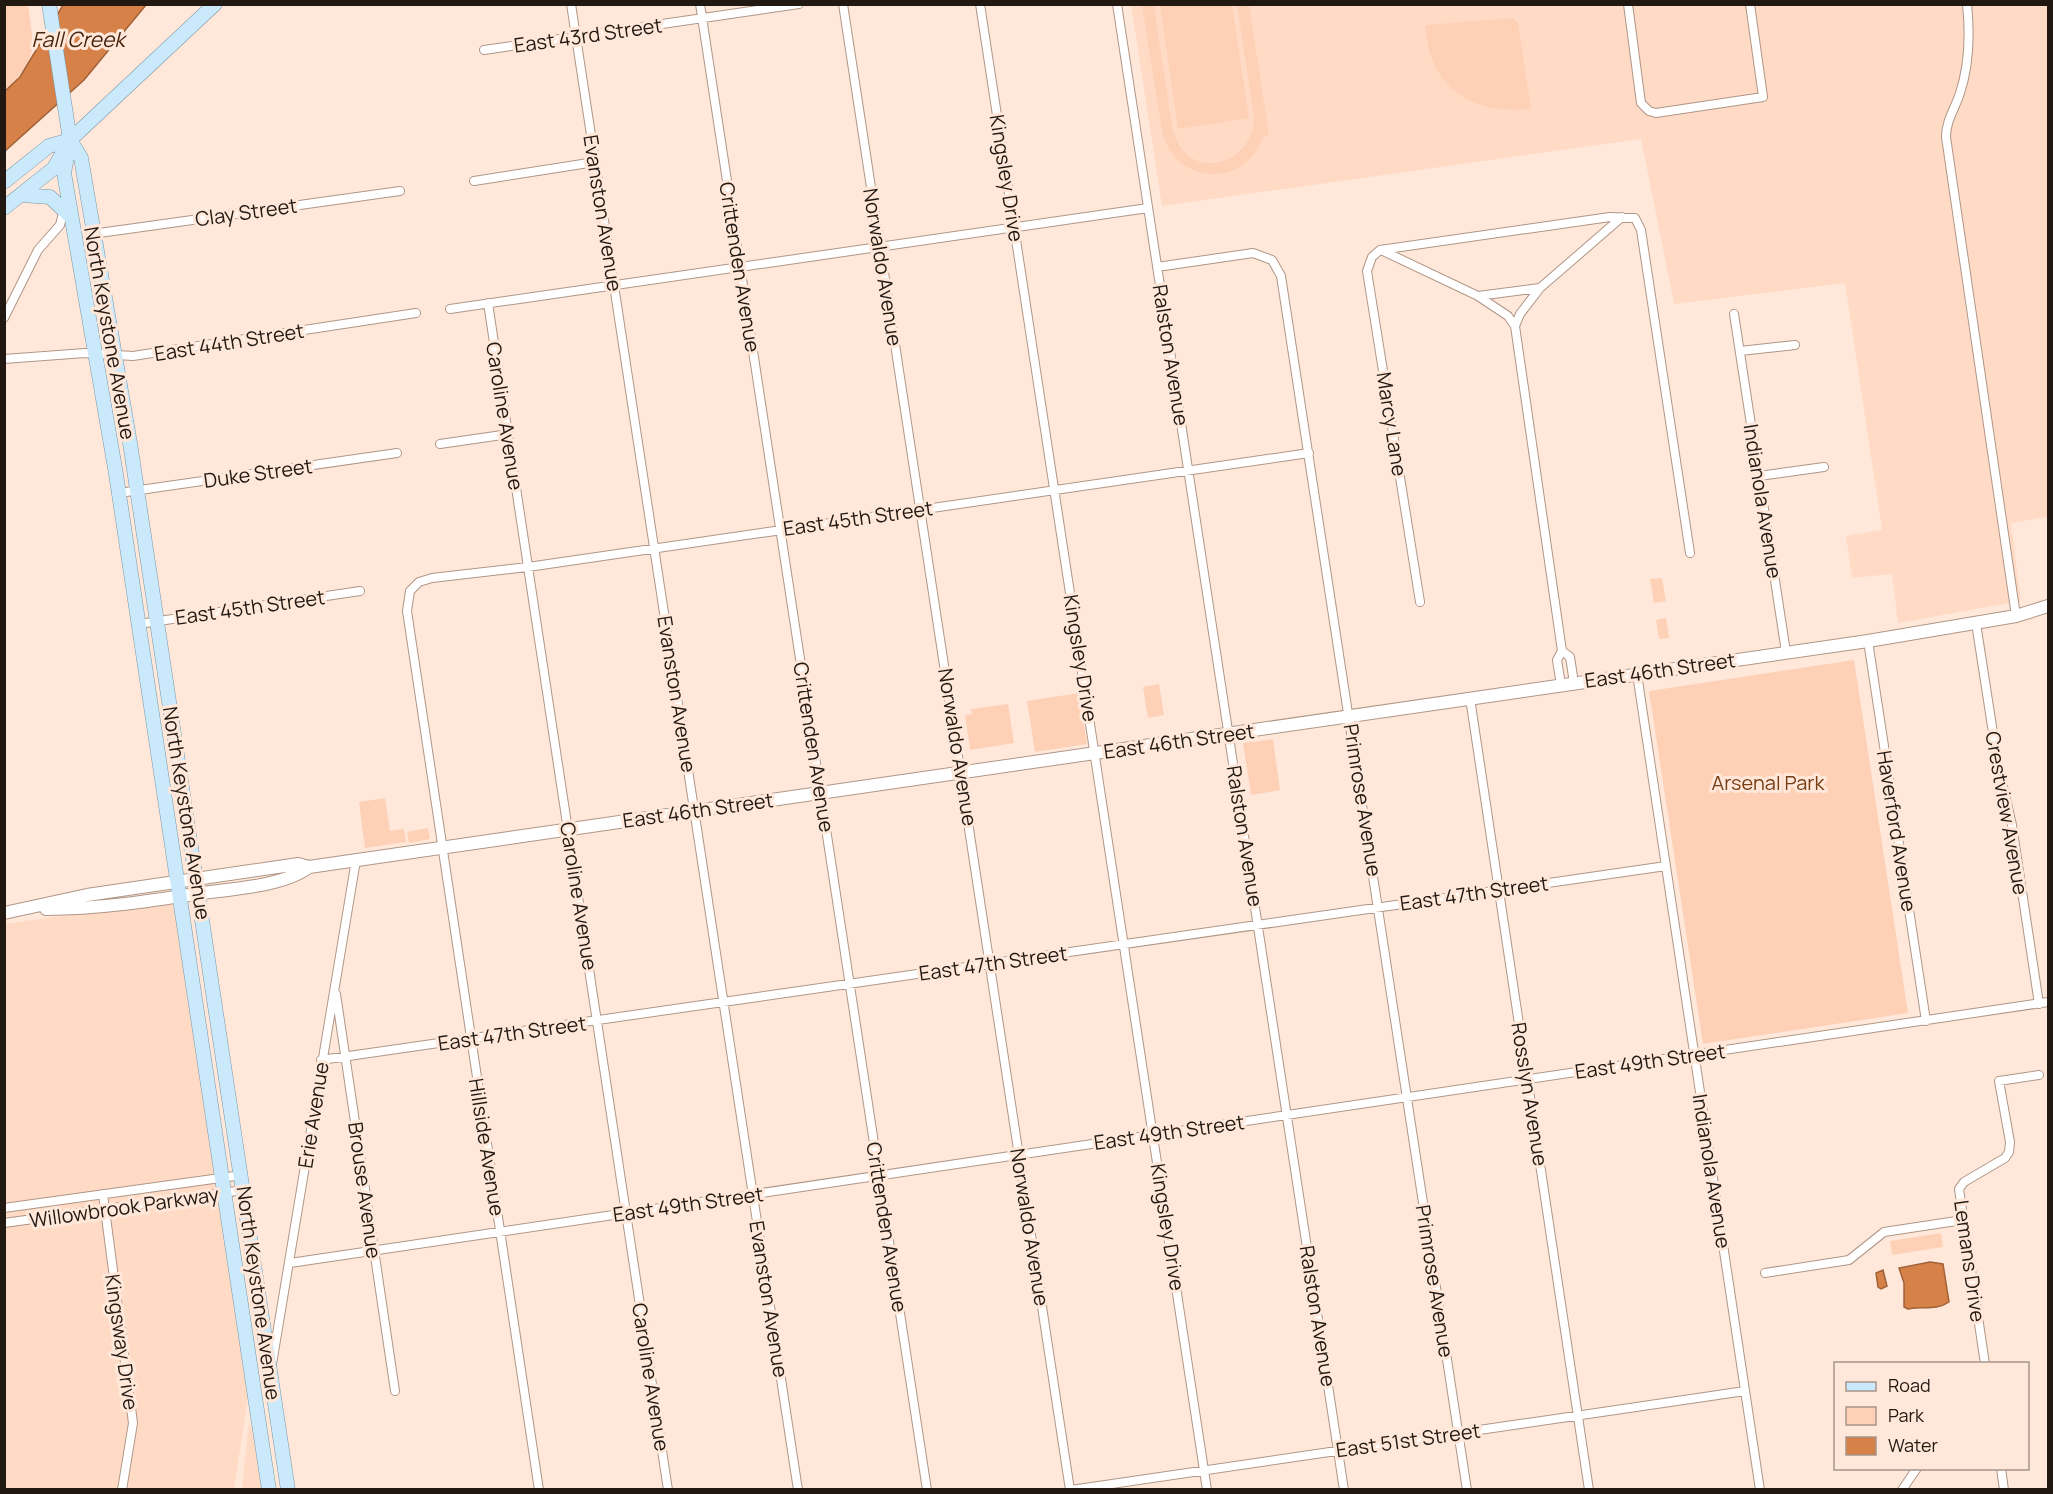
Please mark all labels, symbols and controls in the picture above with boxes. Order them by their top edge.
street label: East 43rd Street [512,11,664,59]
water label: Fall Creek [31,25,127,53]
street label: Kingsley Drive [984,113,1030,243]
street label: Evanston Avenue [577,133,629,293]
street label: Crittenden Avenue [713,180,767,354]
street label: Norwaldo Avenue [857,186,909,348]
street label: Clay Street [193,191,299,233]
street label: North Keystone Avenue [78,224,142,442]
street label: Ralston Avenue [1147,282,1195,428]
street label: East 44th Street [152,317,306,367]
street label: Caroline Avenue [480,340,530,492]
street label: Marcy Lane [1370,370,1414,478]
street label: Indianola Avenue [1737,422,1789,580]
street label: Duke Street [202,452,314,494]
street label: East 45th Street [781,494,935,542]
street label: East 45th Street [173,583,327,631]
street label: Kingsley Drive [1058,593,1104,723]
street label: Evanston Avenue [651,614,703,774]
street label: East 46th Street [1583,646,1737,694]
street label: Crittenden Avenue [787,660,841,834]
street label: Norwaldo Avenue [932,666,984,828]
street label: North Keystone Avenue [157,704,217,922]
street label: East 46th Street [1102,717,1256,765]
street label: Primrose Avenue [1338,722,1388,878]
street label: Crestview Avenue [1979,729,2035,897]
street label: Haverford Avenue [1871,748,1923,914]
street label: Ralston Avenue [1221,763,1269,909]
park label: Arsenal Park [1712,769,1826,796]
street label: East 46th Street [621,786,775,834]
street label: Caroline Avenue [554,820,604,972]
street label: East 47th Street [1398,869,1550,917]
street label: East 47th Street [917,939,1069,987]
street label: East 47th Street [436,1009,588,1057]
street label: Rosslyn Avenue [1505,1020,1555,1168]
street label: East 49th Street [1573,1037,1727,1085]
street label: Erie Avenue [291,1060,335,1170]
street label: Hillside Avenue [463,1076,511,1218]
street label: Indianola Avenue [1686,1092,1738,1250]
street label: East 49th Street [1092,1108,1246,1156]
street label: Brouse Avenue [342,1120,388,1260]
street label: Crittenden Avenue [860,1140,914,1314]
street label: Norwaldo Avenue [1004,1146,1056,1308]
street label: Kingsley Drive [1145,1162,1191,1292]
street label: Willowbrook Parkway [27,1180,221,1234]
street label: East 49th Street [611,1180,765,1228]
street label: North Keystone Avenue [231,1184,287,1402]
street label: Lemans Drive [1948,1198,1992,1324]
street label: Primrose Avenue [1410,1203,1460,1359]
street label: Evanston Avenue [743,1219,795,1379]
street label: Ralston Avenue [1294,1243,1342,1389]
street label: Kingsway Drive [99,1272,145,1412]
street label: Caroline Avenue [626,1301,676,1453]
legend [1834,1362,2029,1470]
text: Road [1888,1373,1931,1397]
text: Park [1888,1403,1925,1427]
street label: East 51st Street [1334,1416,1482,1464]
text: Water [1888,1433,1938,1457]

